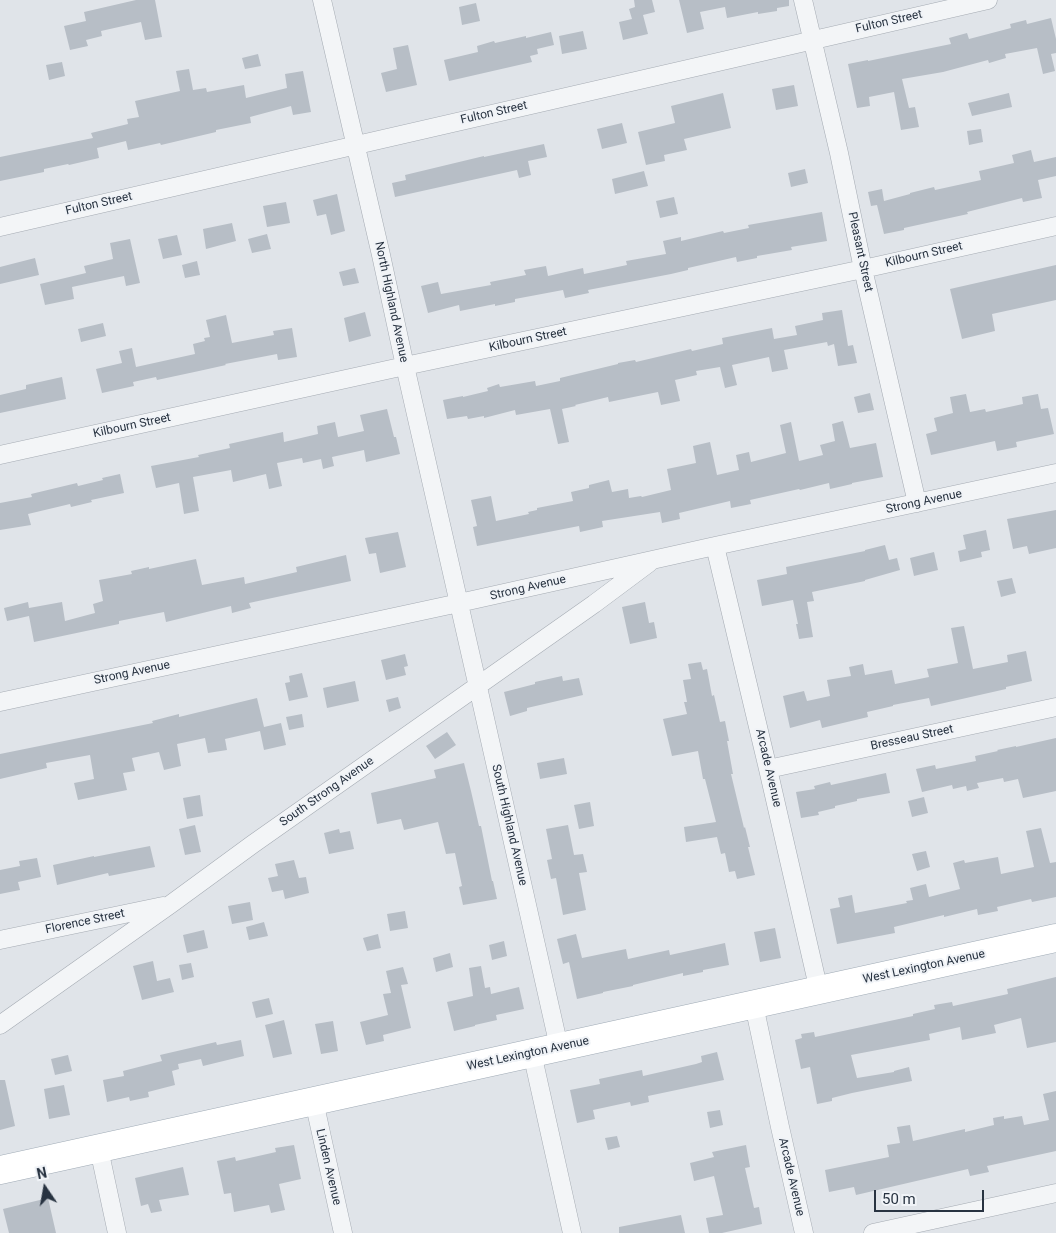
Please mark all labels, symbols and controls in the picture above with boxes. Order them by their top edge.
street label: Fulton Street [854,7,924,37]
street label: Fulton Street [459,98,529,128]
street label: Fulton Street [64,189,134,219]
street label: Pleasant Street [845,211,875,293]
street label: Kilbourn Street [884,239,964,271]
street label: North Highland Avenue [371,240,411,364]
street label: Kilbourn Street [488,325,568,355]
street label: Kilbourn Street [92,411,172,441]
street label: Strong Avenue [885,487,963,517]
street label: Strong Avenue [489,572,567,604]
street label: Strong Avenue [93,658,171,688]
street label: Bresseau Street [869,722,955,754]
street label: Arcade Avenue [752,727,784,809]
street label: South Strong Avenue [277,754,377,830]
street label: South Highland Avenue [488,763,530,887]
street label: Florence Street [44,907,126,937]
street label: West Lexington Avenue [862,947,986,987]
street label: West Lexington Avenue [466,1034,590,1074]
street label: Linden Avenue [312,1127,344,1207]
street label: Arcade Avenue [775,1136,807,1218]
north arrow [20,1163,70,1213]
text: N [35,1164,48,1182]
scale bar [876,1180,986,1212]
text: 50 m [882,1190,916,1208]

